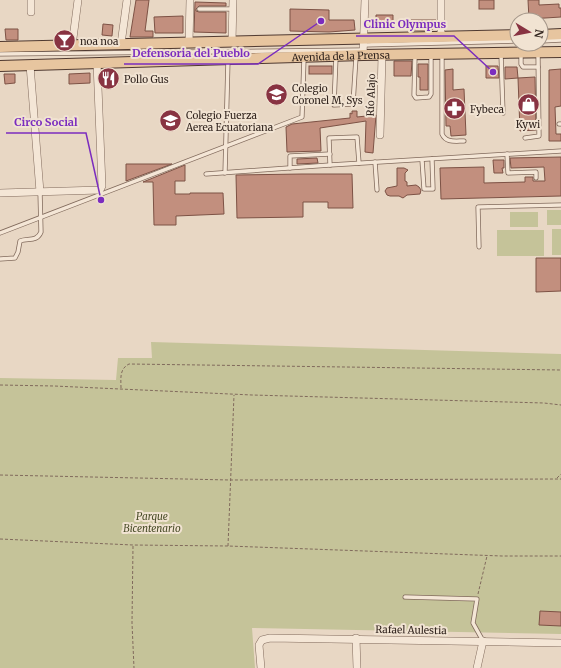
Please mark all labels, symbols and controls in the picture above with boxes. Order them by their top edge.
north arrow [509,12,549,52]
callout: Clinic Olympus [356,13,454,36]
text: Clinic Olympus [364,17,447,31]
bar icon: noa noa [52,28,78,54]
text: N [531,28,546,40]
place label: noa noa [80,35,119,48]
callout: Defensoria del Pueblo [124,41,258,64]
text: Defensoria del Pueblo [132,46,250,60]
street label: Avenida de la Prensa [290,48,391,64]
restaurant icon: Pollo Gus [96,66,122,92]
place label: Pollo Gus [124,73,169,86]
street label: Río Alajo [364,73,378,117]
school or university icon: Colegio Coronel M, Sys [263,81,289,107]
place label: Colegio Coronel M, Sys [292,82,363,107]
shop icon: Kywi [515,91,541,117]
pharmacy icon: Fybeca [442,96,468,122]
place label: Fybeca [470,103,505,116]
school or university icon: Colegio Fuerza Aerea Ecuatoriana [157,108,183,134]
place label: Colegio Fuerza Aerea Ecuatoriana [185,109,274,134]
callout: Circo Social [6,110,86,133]
text: Circo Social [14,115,78,129]
place label: Kywi [516,118,540,131]
park label: Parque Bicentenario [123,510,181,535]
street label: Rafael Aulestia [375,623,447,637]

